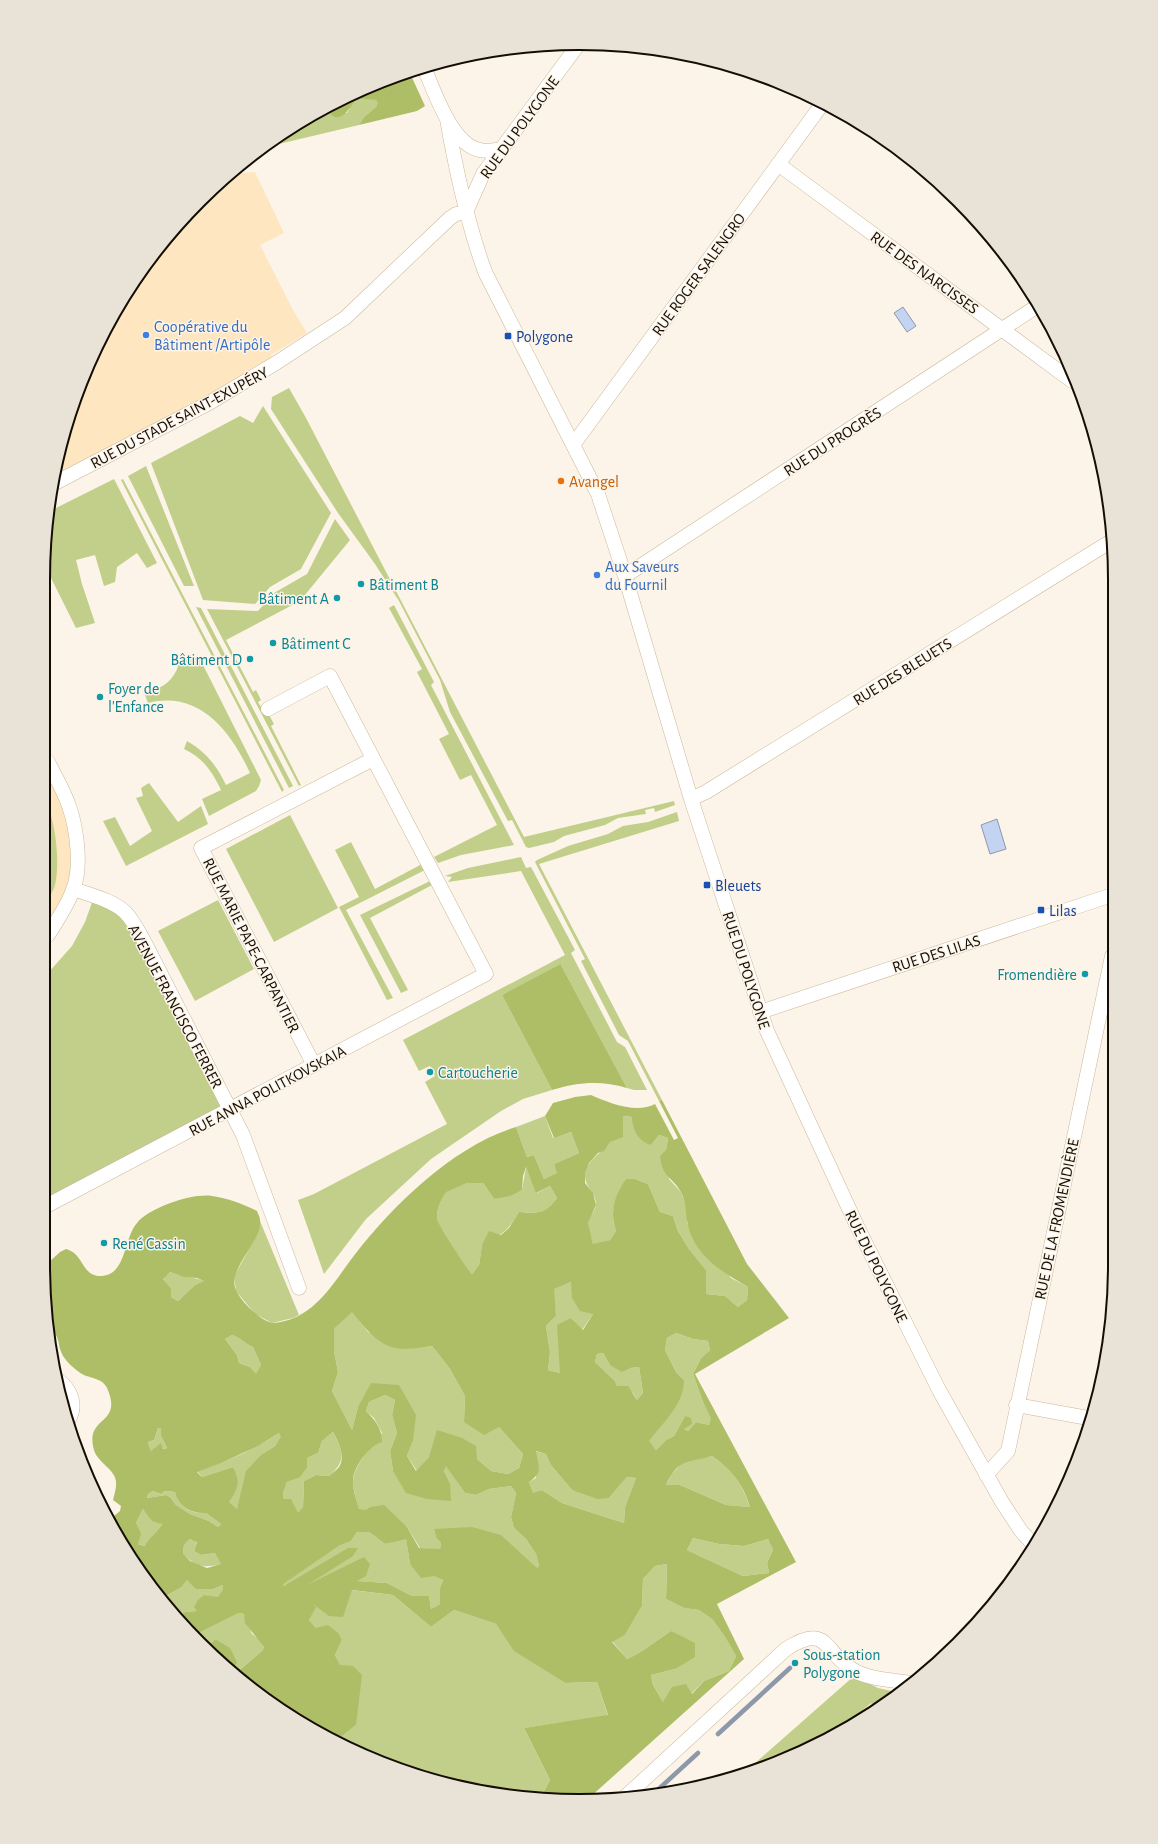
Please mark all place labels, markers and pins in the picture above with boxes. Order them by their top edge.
place label: Coopérative du Bâtiment /Artipôle [154,319,270,353]
place label: Polygone [516,329,573,346]
marker: Coopérative du Bâtiment /Artipôle [141,330,151,340]
marker: Polygone [503,331,513,341]
place label: Avangel [569,474,619,490]
marker: Avangel [556,476,566,486]
place label: Aux Saveurs du Fournil [605,559,679,593]
marker: Aux Saveurs du Fournil [592,570,602,580]
place label: Bâtiment B [369,577,439,593]
marker: Bâtiment B [356,579,366,589]
place label: Bâtiment A [259,591,329,607]
marker: Bâtiment A [332,593,342,603]
place label: Bâtiment C [281,636,350,652]
marker: Bâtiment C [268,638,278,648]
place label: Bâtiment D [171,652,242,668]
marker: Bâtiment D [245,654,255,664]
place label: Foyer de l'Enfance [108,681,164,715]
marker: Foyer de l'Enfance [95,692,105,702]
place label: Bleuets [715,878,762,894]
marker: Bleuets [702,880,712,890]
place label: Lilas [1049,903,1077,919]
marker: Lilas [1036,905,1046,915]
place label: Fromendière [997,967,1077,983]
marker: Fromendière [1080,969,1090,979]
place label: Cartoucherie [438,1065,518,1081]
marker: Cartoucherie [425,1067,435,1077]
place label: René Cassin [112,1236,186,1252]
marker: René Cassin [99,1238,109,1248]
place label: Sous-station Polygone [803,1647,880,1682]
marker: Sous-station Polygone [790,1658,800,1668]

